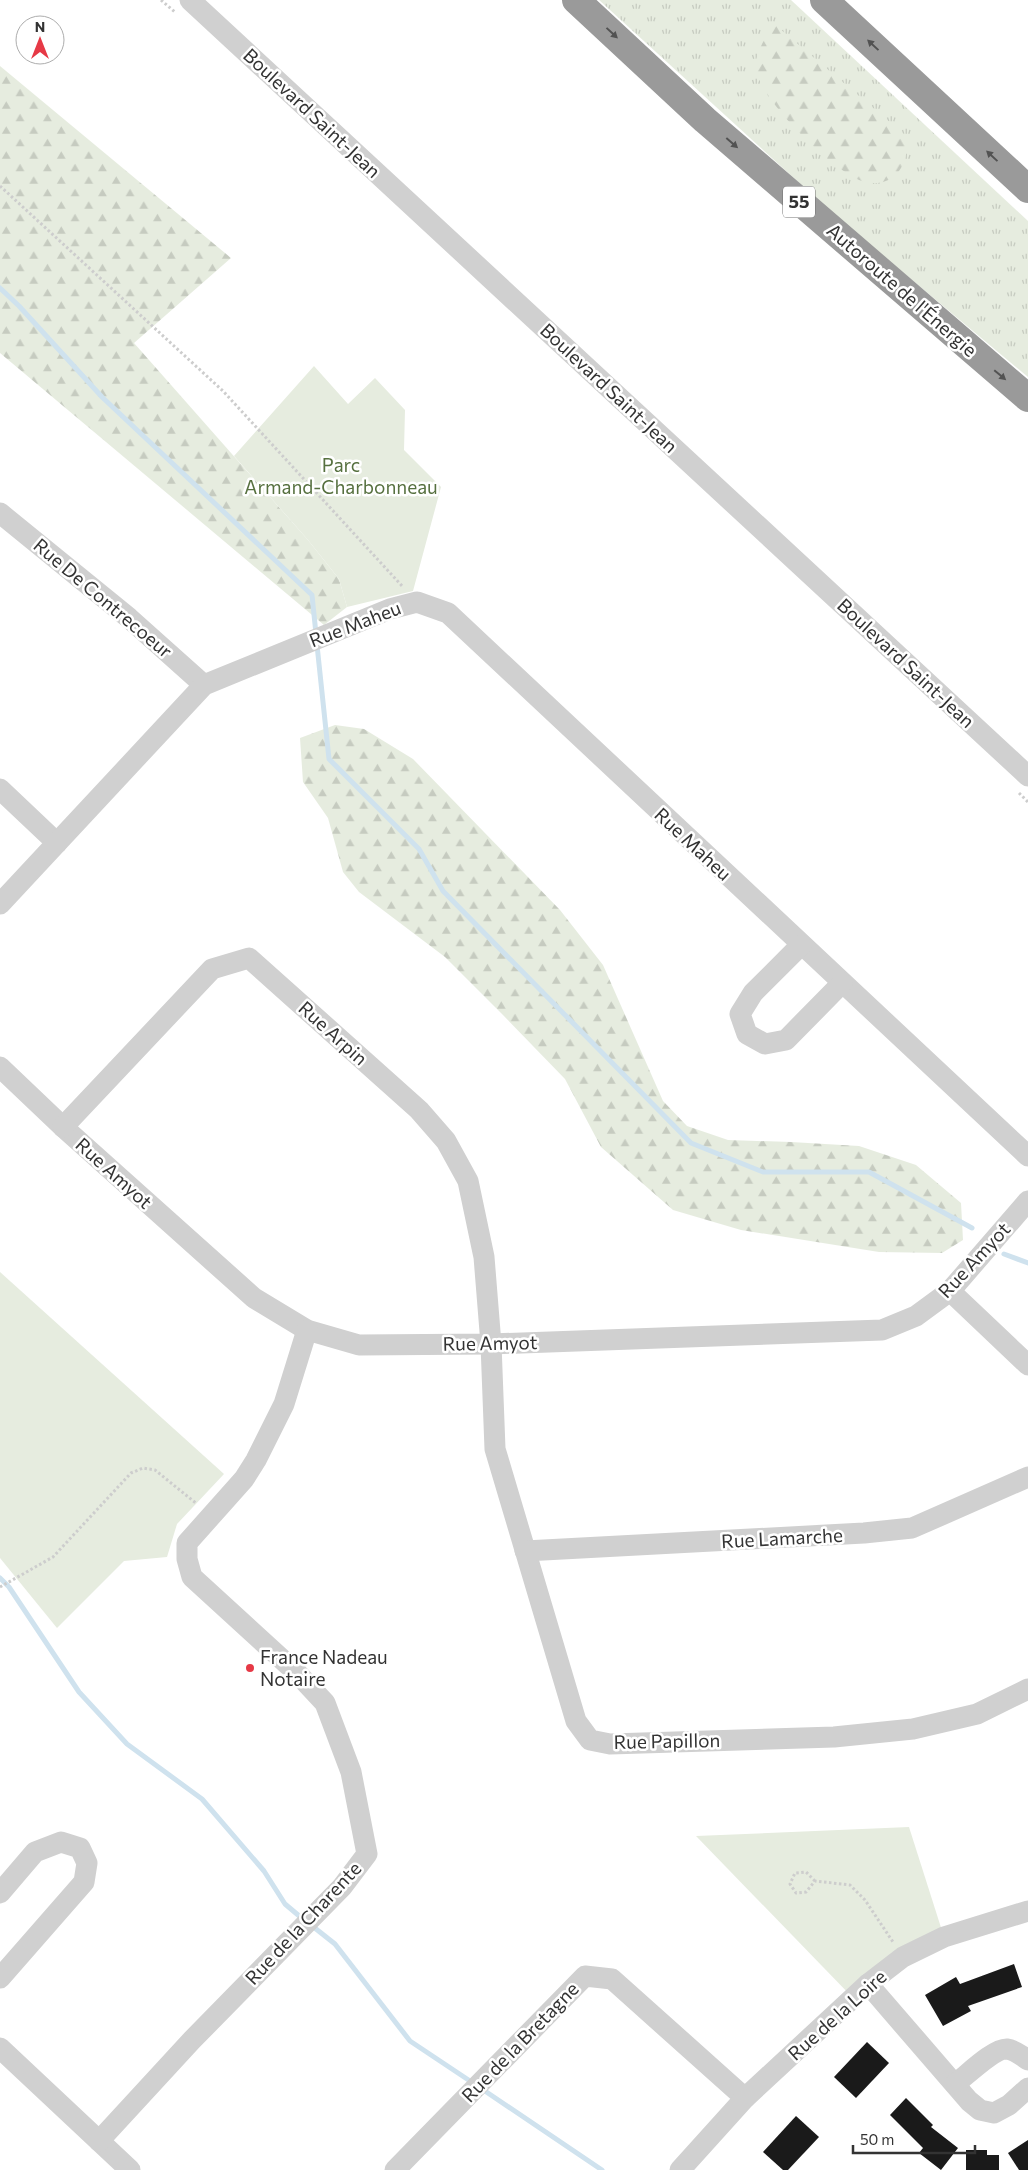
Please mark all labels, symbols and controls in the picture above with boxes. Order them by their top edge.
north arrow [15,15,65,65]
text: N [35,18,45,35]
one-way arrow [605,27,617,39]
one-way arrow [867,39,879,51]
street label: Boulevard Saint-Jean [239,43,386,182]
one-way arrow [725,137,738,148]
one-way arrow [987,150,999,162]
road number: 55 [783,186,815,218]
street label: Autoroute de l'Énergie [823,218,982,361]
street label: Boulevard Saint-Jean [536,318,683,457]
one-way arrow [993,369,1006,380]
park label: Parc Armand-Charbonneau [244,453,438,498]
street label: Rue De Contrecoeur [29,533,178,663]
street label: Boulevard Saint-Jean [833,593,980,732]
street label: Rue Maheu [306,596,404,652]
street label: Rue Maheu [650,802,736,885]
street label: Rue Arpin [294,996,372,1069]
street label: Rue Amyot [71,1132,157,1213]
street label: Rue Amyot [933,1217,1015,1302]
street label: Rue Amyot [442,1330,538,1355]
street label: Rue Lamarche [721,1523,843,1552]
place label: France Nadeau Notaire [260,1645,388,1690]
marker: France Nadeau Notaire [244,1662,256,1674]
street label: Rue Papillon [613,1728,721,1753]
street label: Rue de la Charente [240,1856,365,1989]
street label: Rue de la Loire [783,1964,891,2065]
street label: Rue de la Bretagne [456,1977,583,2107]
scale bar [853,2122,976,2154]
text: 50 m [860,2130,894,2148]

